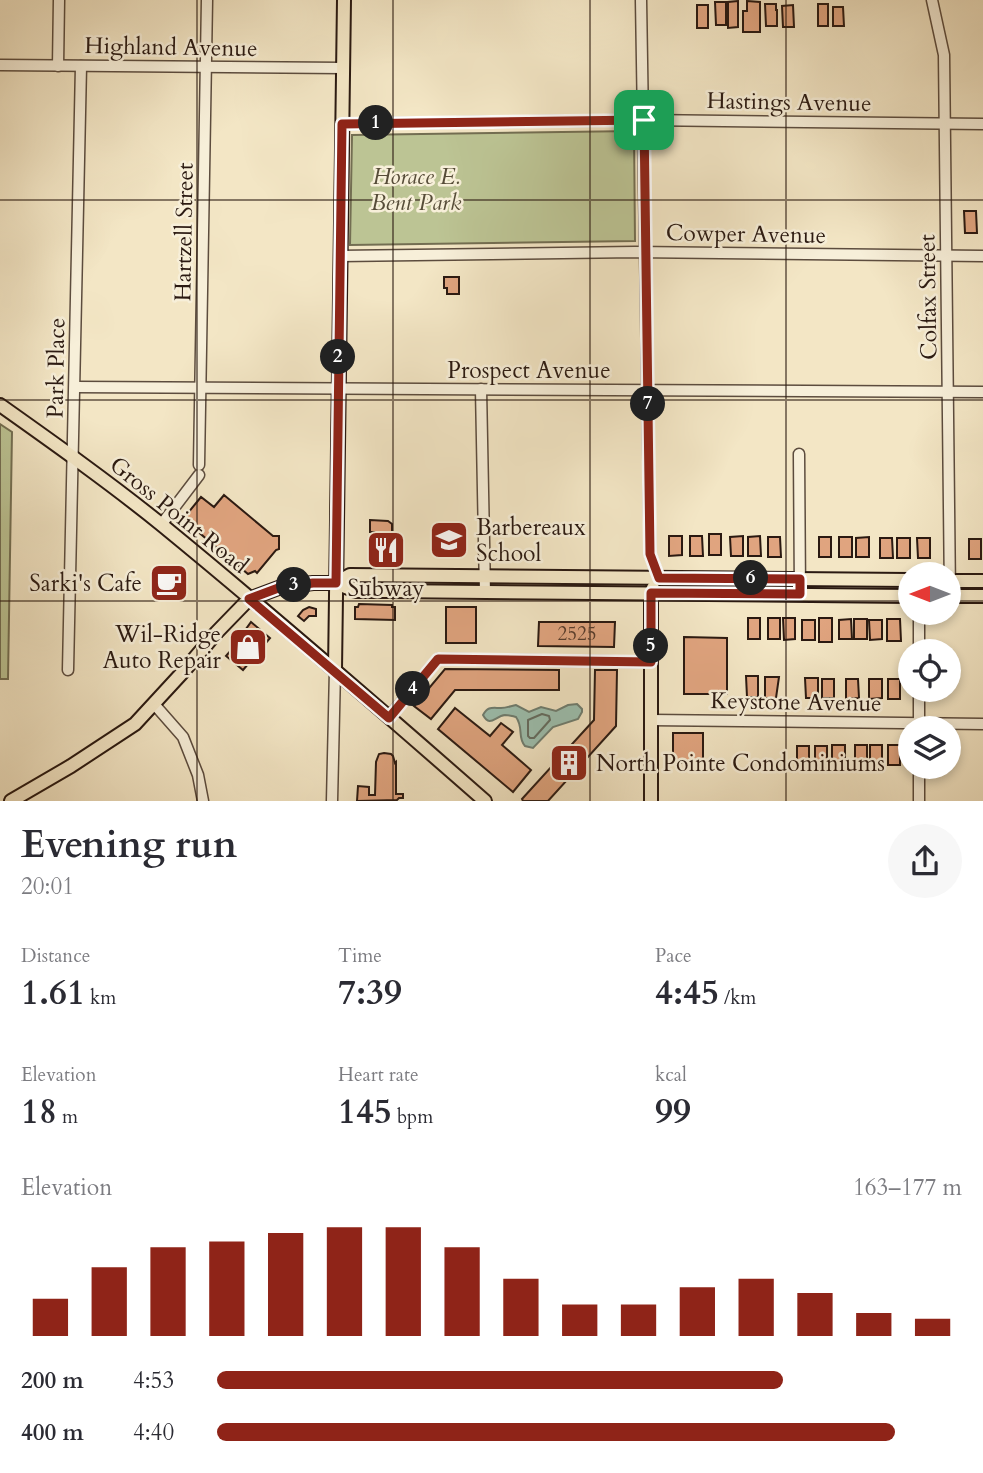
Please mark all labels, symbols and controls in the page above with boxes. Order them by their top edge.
street label: Highland Avenue [84,30,258,64]
street label: Hastings Avenue [706,85,872,119]
pin [614,90,674,150]
icon: arrive [625,101,663,139]
pin: 1 [358,106,394,140]
text: 1 [371,109,380,135]
park label: Horace E. Bent Park [371,161,462,218]
street label: Hartzell Street [167,162,201,302]
street label: Cowper Avenue [666,217,826,251]
street label: Colfax Street [911,234,945,360]
street label: Park Place [40,317,72,419]
pin: 2 [320,340,356,374]
text: 2 [333,343,342,369]
street label: Prospect Avenue [447,355,611,386]
pin: 7 [630,386,666,422]
text: 7 [643,390,652,416]
street label: Gross Point Road [103,449,255,581]
place label: Barbereaux School [476,512,586,569]
school or university icon: Barbereaux School [428,519,470,561]
restaurant icon: Subway [365,529,407,571]
pin: 6 [734,560,768,596]
cafe icon: Sarki's Cafe [148,562,190,604]
north arrow [898,562,961,625]
map controls [898,562,961,779]
text: 6 [746,564,755,590]
place label: Sarki's Cafe [29,568,142,599]
pin: 3 [276,568,312,602]
text: 3 [289,571,298,597]
place label: Subway [347,573,425,604]
place label: Wil-Ridge Auto Repair [103,619,222,676]
house number: 2525 [558,621,596,647]
shop icon: Wil-Ridge Auto Repair [227,626,269,668]
pin: 5 [634,628,668,664]
text: 5 [646,632,655,658]
button: locate [898,639,961,702]
pin: 4 [396,672,430,706]
text: 4 [408,675,417,701]
street label: Keystone Avenue [710,685,882,719]
button: layers [898,716,961,779]
building icon: North Pointe Condominiums [548,742,590,784]
place label: North Pointe Condominiums [596,748,885,779]
text: Evening run [21,819,237,871]
button: share [888,824,962,898]
text: 20:01 [21,871,74,902]
text: Distance [21,943,90,969]
text: Time [338,943,382,969]
text: Pace [655,943,692,969]
text: 1.61 [21,969,85,1017]
text: 7:39 [338,969,402,1017]
text: 4:45 [655,969,719,1017]
text: km [85,985,116,1011]
text: /km [719,985,756,1011]
text: Elevation [21,1062,96,1088]
text: Heart rate [338,1062,419,1088]
text: kcal [655,1062,687,1088]
text: 18 [21,1088,57,1136]
text: 145 [338,1088,392,1136]
text: 99 [655,1088,691,1136]
text: m [57,1104,78,1130]
text: bpm [392,1104,433,1130]
text: Elevation [21,1172,112,1203]
text: 163–177 m [853,1172,962,1203]
text: 200 m [21,1365,84,1396]
text: 4:53 [133,1365,174,1396]
text: 400 m [21,1417,84,1448]
text: 4:40 [133,1417,174,1448]

